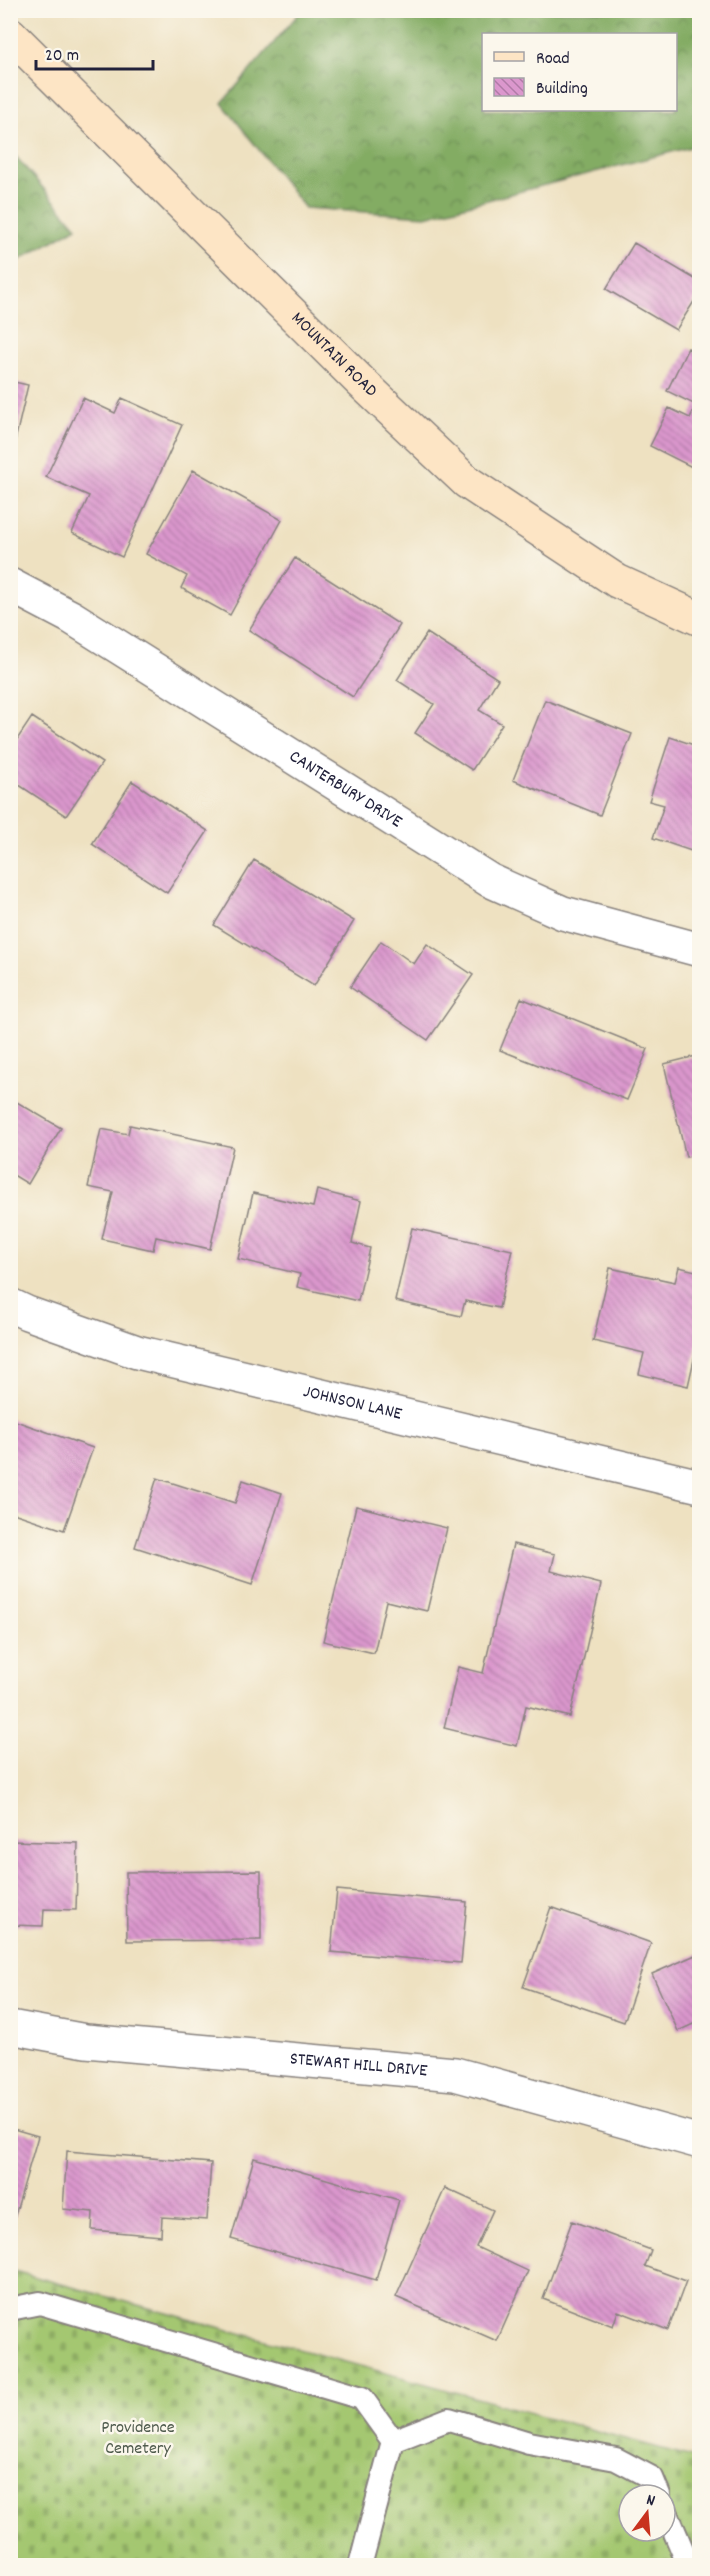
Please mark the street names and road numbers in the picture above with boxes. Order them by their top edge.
street label: MOUNTAIN ROAD [285,307,383,403]
street label: CANTERBURY DRIVE [284,745,407,835]
street label: JOHNSON LANE [301,1379,404,1427]
street label: STEWART HILL DRIVE [289,2047,428,2084]

